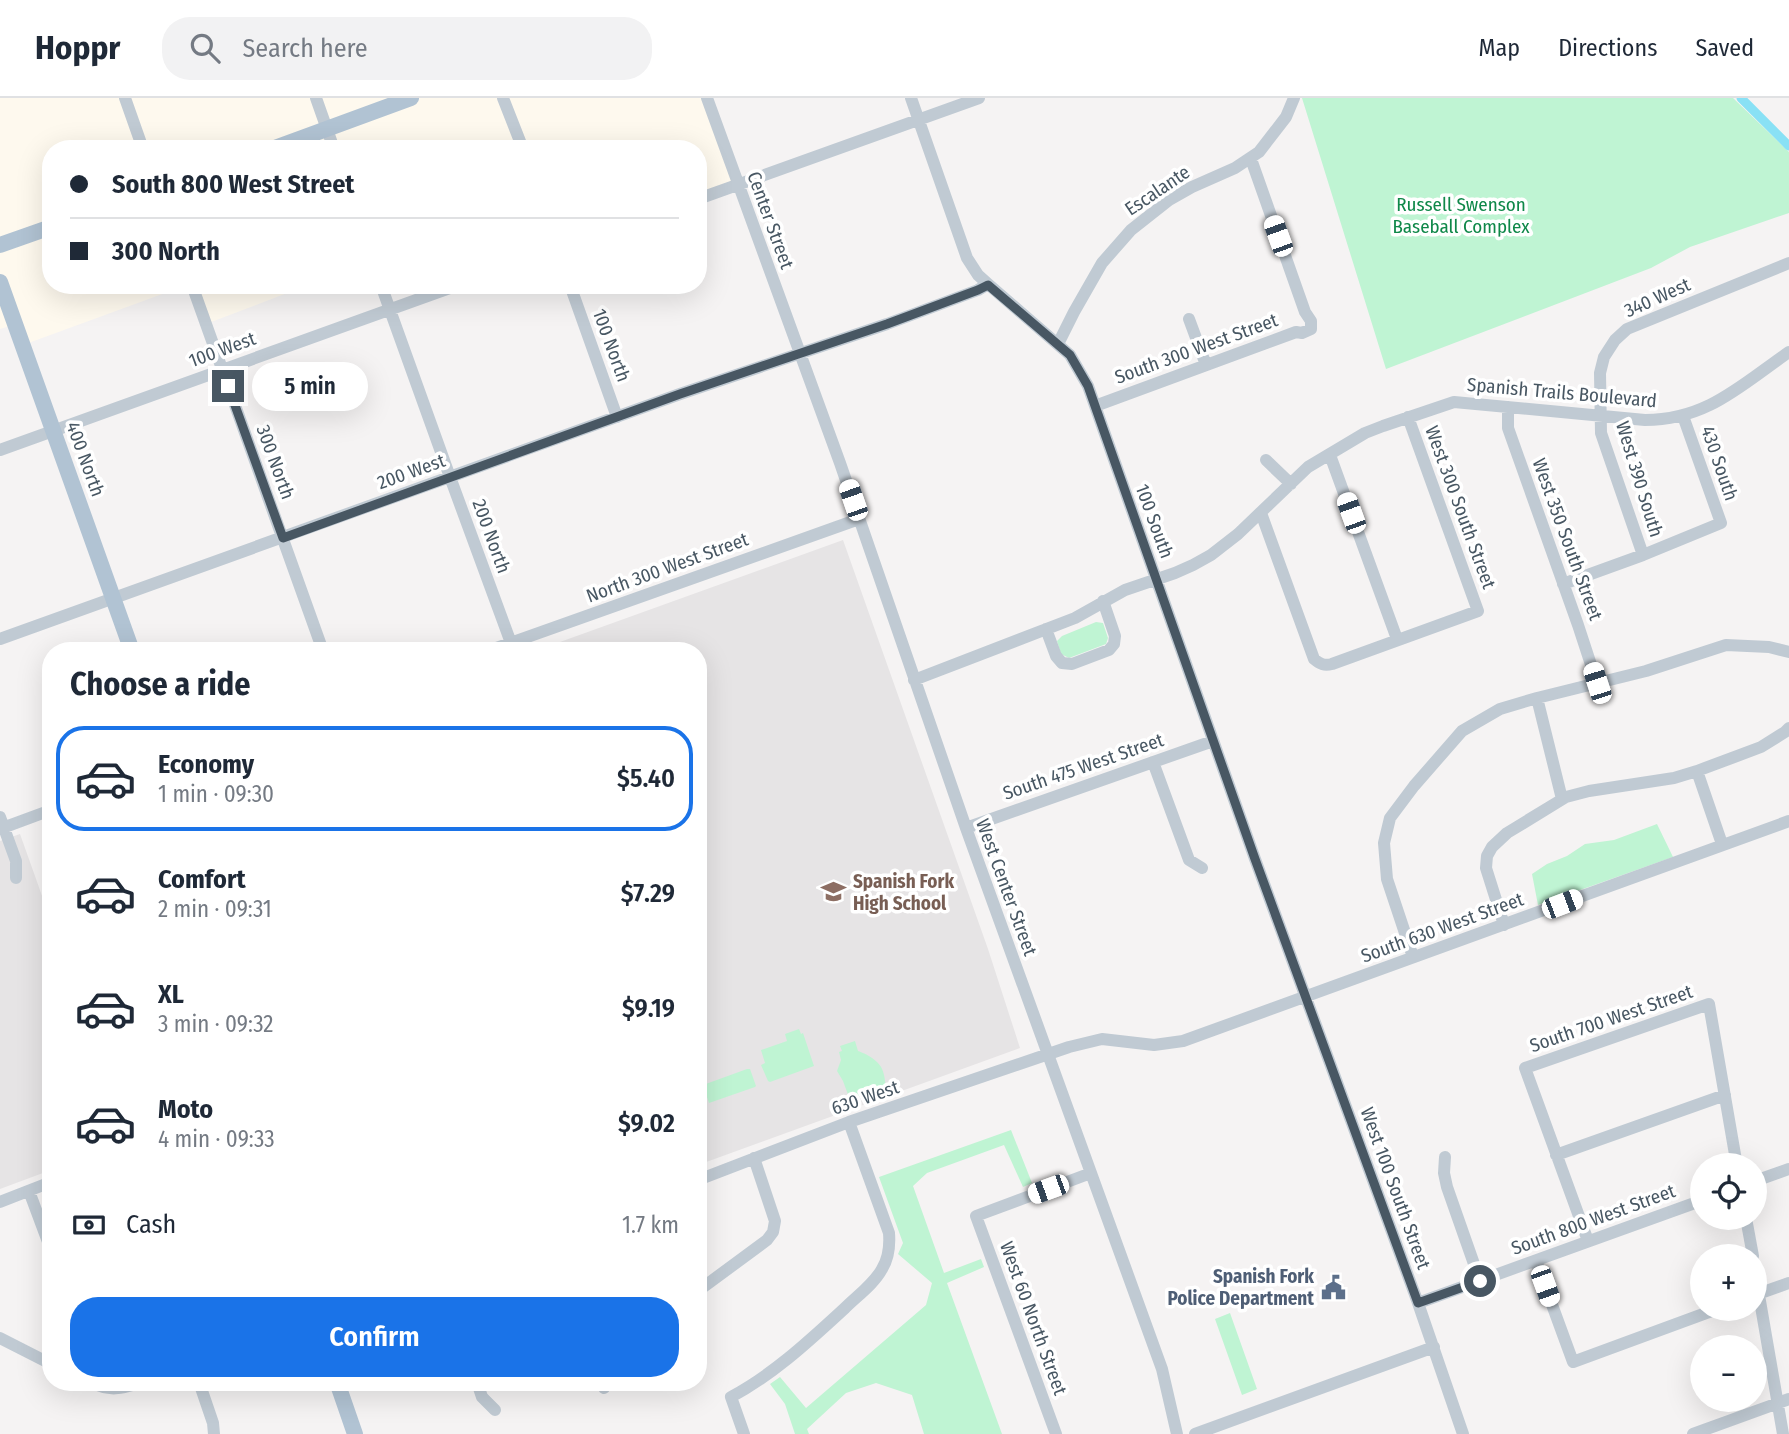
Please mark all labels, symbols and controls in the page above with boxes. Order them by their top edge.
search box [162,17,652,80]
text: Hoppr [35,28,120,68]
icon: search [186,29,224,67]
text: Search here [242,33,368,64]
text: Map [1479,34,1520,62]
text: Directions [1558,34,1657,62]
text: Saved [1695,34,1754,62]
street label: Escalante [1120,160,1194,221]
street label: Center Street [742,168,799,273]
text: South 800 West Street [112,169,354,200]
park label: Russell Swenson Baseball Complex [1392,193,1530,238]
car [1261,213,1296,259]
text: 300 North [112,236,220,267]
street label: 340 West [1621,272,1694,322]
street label: 100 North [588,306,635,385]
street label: South 300 West Street [1112,308,1282,389]
street label: 100 West [186,327,259,372]
callout: 5 min [252,362,368,410]
route end [212,370,244,402]
text: 5 min [284,372,336,400]
street label: Spanish Trails Boulevard [1466,373,1658,412]
street label: 400 North [61,419,110,500]
street label: West 390 South [1611,419,1668,540]
street label: 300 North [252,422,300,502]
street label: West 300 South Street [1420,423,1501,593]
street label: 430 South [1696,423,1743,504]
street label: 200 West [374,448,449,494]
street label: West 350 South Street [1528,455,1608,624]
car [837,477,870,523]
street label: 100 South [1131,481,1179,561]
car [1334,490,1369,536]
street label: 200 North [468,496,516,576]
street label: North 300 West Street [583,527,752,607]
car [1581,660,1614,706]
text: Choose a ride [70,665,251,703]
street label: South 475 West Street [1000,728,1167,805]
icon: car [74,747,137,810]
text: Economy [158,749,254,780]
text: $5.40 [617,763,675,794]
text: 1 min · 09:30 [158,780,274,808]
street label: West Center Street [971,816,1042,960]
icon: car [74,862,137,925]
text: Comfort [158,864,246,895]
place label: Spanish Fork High School [853,870,954,915]
text: $7.29 [621,878,675,909]
school or university icon: Spanish Fork High School [819,878,847,906]
street label: South 630 West Street [1358,887,1527,968]
car [1539,887,1586,921]
text: 2 min · 09:31 [158,895,272,923]
icon: car [74,977,137,1040]
text: XL [158,979,184,1010]
street label: South 700 West Street [1527,980,1696,1057]
text: $9.19 [622,993,675,1024]
text: 3 min · 09:32 [158,1010,273,1038]
street label: 630 West [828,1075,903,1120]
icon: car [74,1092,137,1155]
text: Moto [158,1094,213,1125]
street label: West 100 South Street [1356,1104,1436,1273]
text: $9.02 [618,1108,675,1139]
text: 4 min · 09:33 [158,1125,275,1153]
map controls [1690,1153,1767,1412]
button: locate [1690,1153,1767,1230]
car [1025,1172,1072,1206]
street label: South 800 West Street [1508,1179,1679,1260]
icon: cash [70,1206,108,1244]
text: Cash [126,1209,176,1240]
text: 1.7 km [622,1211,679,1239]
street label: West 60 North Street [995,1238,1072,1399]
button: + [1690,1244,1767,1321]
car [1528,1263,1563,1309]
place label: Spanish Fork Police Department [1168,1265,1314,1310]
route start [1464,1265,1496,1297]
public building icon: Spanish Fork Police Department [1320,1273,1348,1301]
button: Confirm [70,1297,679,1377]
button: − [1690,1335,1767,1412]

